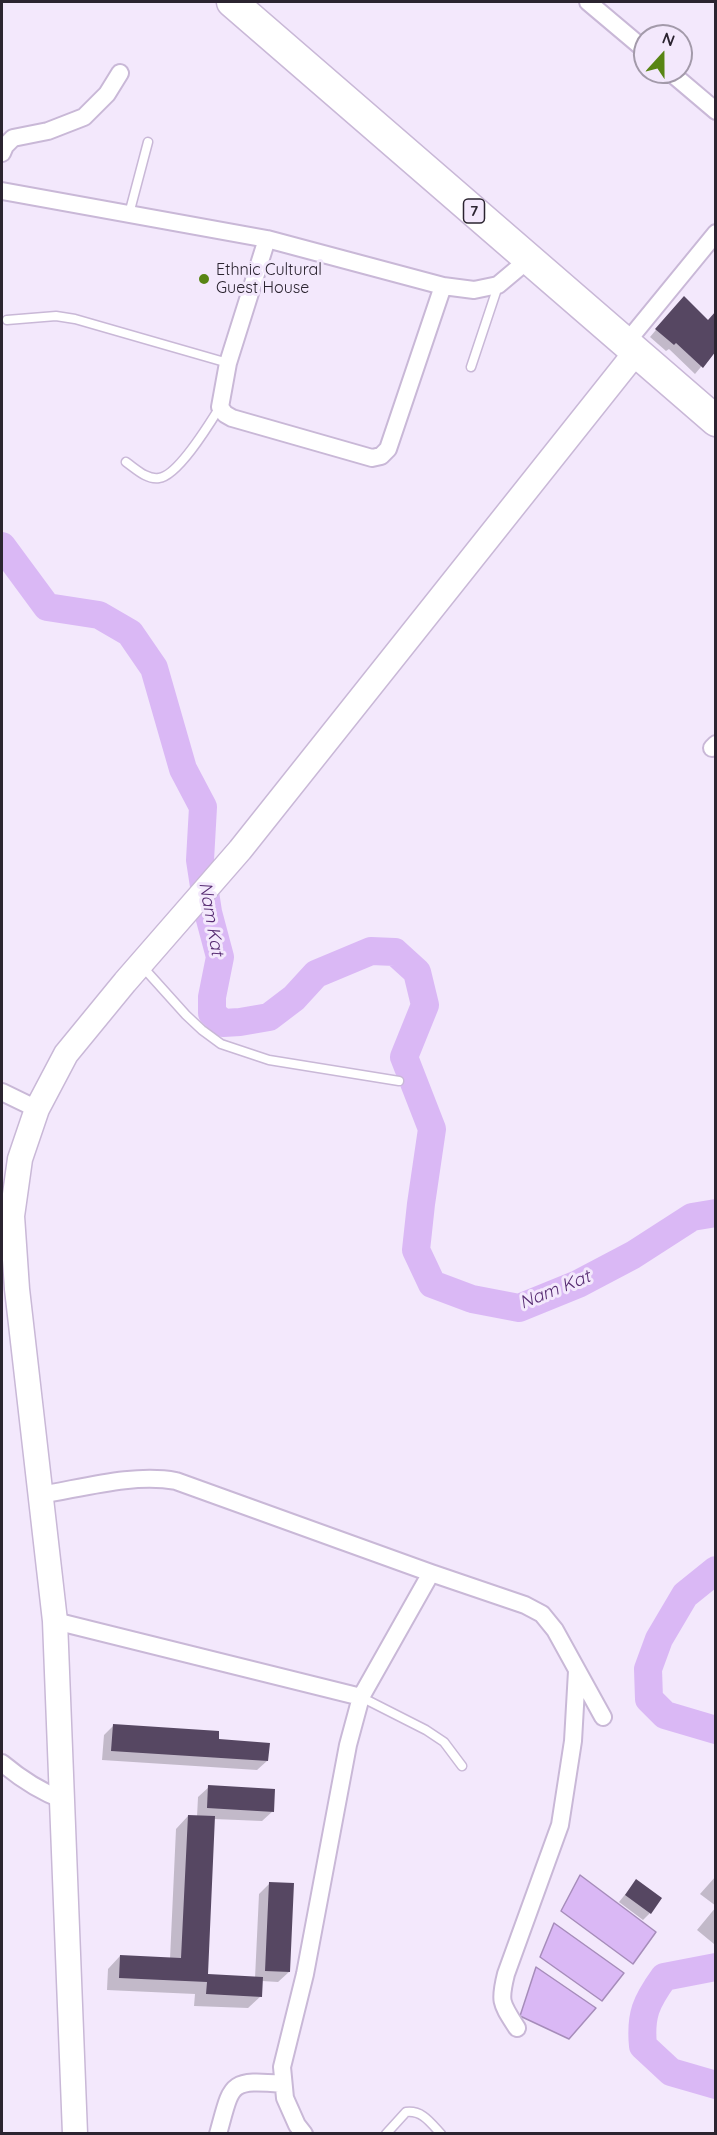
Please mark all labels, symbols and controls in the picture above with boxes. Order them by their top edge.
north arrow [633,24,693,84]
text: N [660,28,678,51]
road number: 7 [464,199,484,223]
place label: Ethnic Cultural Guest House [216,260,322,298]
marker: Ethnic Cultural Guest House [197,272,211,286]
water label: Nam Kat [194,880,228,958]
water label: Nam Kat [516,1266,594,1314]

